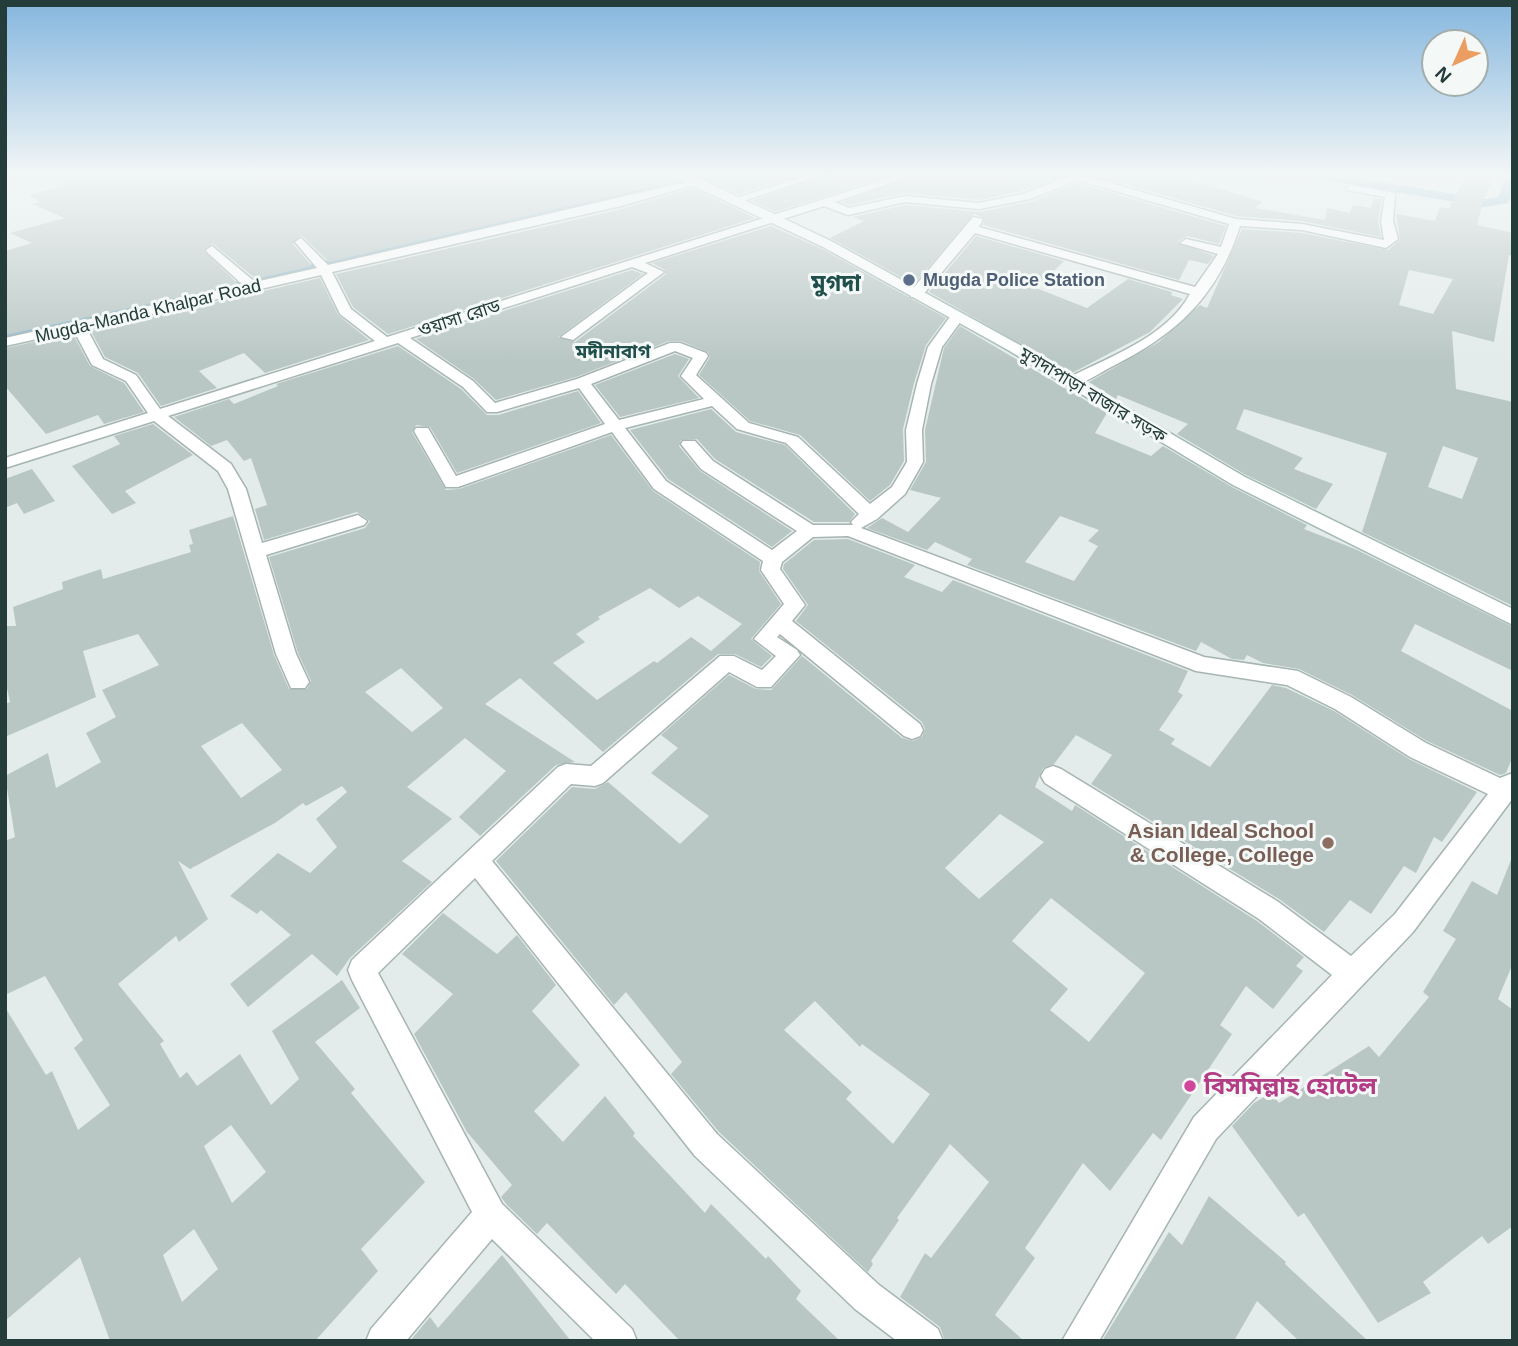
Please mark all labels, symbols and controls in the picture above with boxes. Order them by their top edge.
north arrow [1420,28,1490,98]
text: N [1431,62,1456,87]
district label: মুগদা [810,270,861,297]
place label: Mugda Police Station [923,270,1105,290]
marker: Mugda Police Station [901,272,917,288]
street label: Mugda-Manda Khalpar Road [33,275,263,347]
street label: ওয়াসা রোড [415,295,503,341]
district label: মদীনাবাগ [574,341,651,362]
street label: মুগদাপাড়া বাজার সড়ক [1015,343,1170,448]
place label: Asian Ideal School & College, College [1127,819,1314,866]
marker: Asian Ideal School & College, College [1320,835,1336,851]
place label: বিসমিল্লাহ হোটেল [1203,1072,1377,1099]
marker: বিসমিল্লাহ হোটেল [1182,1078,1198,1094]

